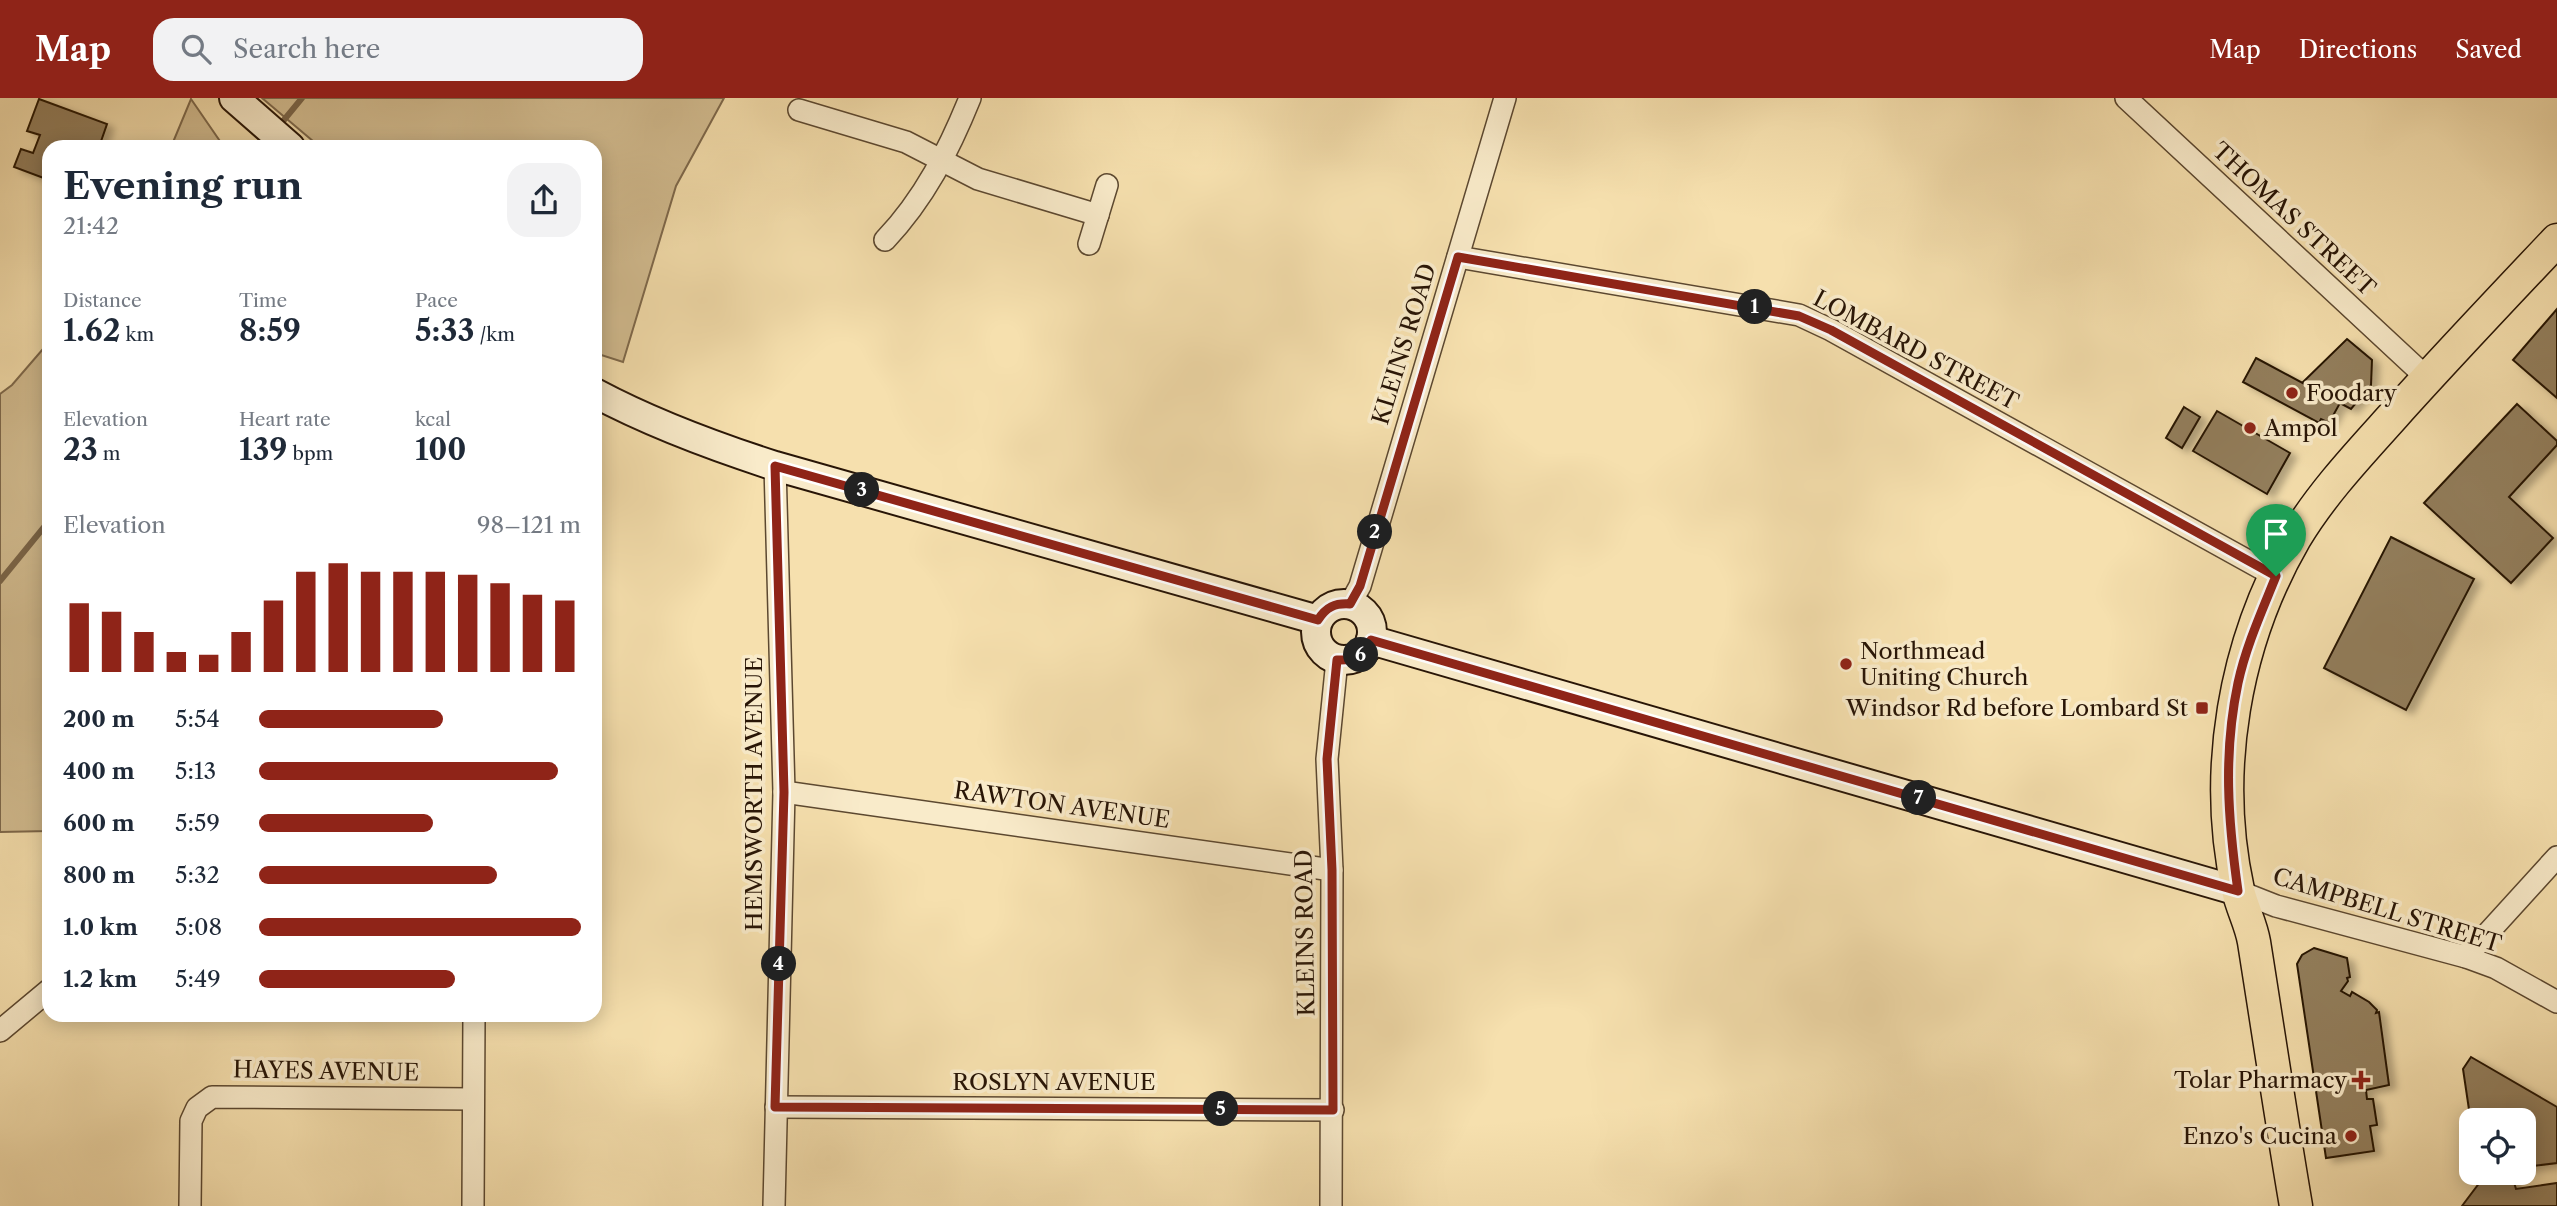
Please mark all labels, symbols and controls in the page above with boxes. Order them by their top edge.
search box [153,18,643,81]
text: Map [35,29,111,70]
icon: search [177,30,215,68]
text: Search here [233,33,380,65]
text: Map [2209,35,2261,64]
text: Directions [2299,35,2417,64]
text: Saved [2455,35,2522,64]
street label: THOMAS STREET [2207,136,2382,302]
text: Evening run [63,162,303,209]
button: share [507,163,581,237]
text: 21:42 [63,212,119,240]
street label: KLEINS ROAD [1366,260,1442,428]
street label: LOMBARD STREET [1809,284,2024,416]
text: Distance [63,289,142,312]
text: Time [239,289,287,312]
text: Pace [415,289,458,312]
pin: 1 [1738,290,1772,325]
text: 1 [1750,295,1759,318]
text: 1.62 [63,312,120,349]
text: 8:59 [239,312,301,349]
text: 5:33 [415,312,474,349]
text: km [120,323,154,346]
text: /km [474,323,515,346]
place label: Foodary [2306,379,2397,407]
marker: Foodary [2284,385,2300,401]
text: Elevation [63,408,148,431]
text: Heart rate [239,408,331,431]
text: kcal [415,408,451,431]
place label: Ampol [2263,414,2338,442]
marker: Ampol [2242,420,2258,436]
text: 23 [63,431,98,468]
text: 139 [239,431,287,468]
text: 100 [415,431,466,468]
text: m [98,442,120,465]
text: bpm [287,442,333,465]
pin: 3 [844,472,880,508]
text: 3 [856,478,867,501]
pin [2246,504,2306,576]
text: Elevation [63,511,166,539]
text: 98–121 m [477,511,581,539]
pin: 2 [1358,514,1392,550]
icon: arrive [2257,515,2295,553]
text: 2 [1369,520,1380,543]
place label: Northmead Uniting Church [1860,637,2029,691]
pin: 6 [1344,638,1378,672]
text: 6 [1355,643,1366,666]
marker: Northmead Uniting Church [1838,656,1854,672]
street label: HEMSWORTH AVENUE [740,657,768,931]
place label: Windsor Rd before Lombard St [1845,694,2188,722]
marker: Windsor Rd before Lombard St [2194,700,2210,716]
text: 200 m [63,705,135,733]
text: 5:54 [175,705,220,733]
text: 400 m [63,757,135,785]
text: 5:13 [175,757,216,785]
street label: RAWTON AVENUE [952,776,1172,834]
pin: 7 [1902,780,1937,816]
text: 7 [1914,786,1923,809]
text: 600 m [63,809,135,837]
text: 5:59 [175,809,220,837]
street label: KLEINS ROAD [1290,849,1320,1017]
text: 800 m [63,861,135,889]
text: 5:32 [175,861,220,889]
street label: CAMPBELL STREET [2269,862,2505,958]
text: 1.0 km [63,913,138,941]
text: 5:08 [175,913,222,941]
pin: 4 [762,946,796,982]
text: 4 [773,952,784,975]
text: 1.2 km [63,965,137,993]
text: 5:49 [175,965,221,993]
street label: HAYES AVENUE [233,1055,419,1087]
place label: Tolar Pharmacy [2174,1066,2347,1094]
street label: ROSLYN AVENUE [952,1068,1156,1096]
marker: Tolar Pharmacy [2353,1072,2369,1088]
pin: 5 [1204,1091,1238,1126]
text: 5 [1215,1097,1226,1120]
map controls [2459,1108,2536,1185]
button: locate [2459,1108,2536,1185]
place label: Enzo's Cucina [2183,1122,2338,1150]
marker: Enzo's Cucina [2343,1128,2359,1144]

